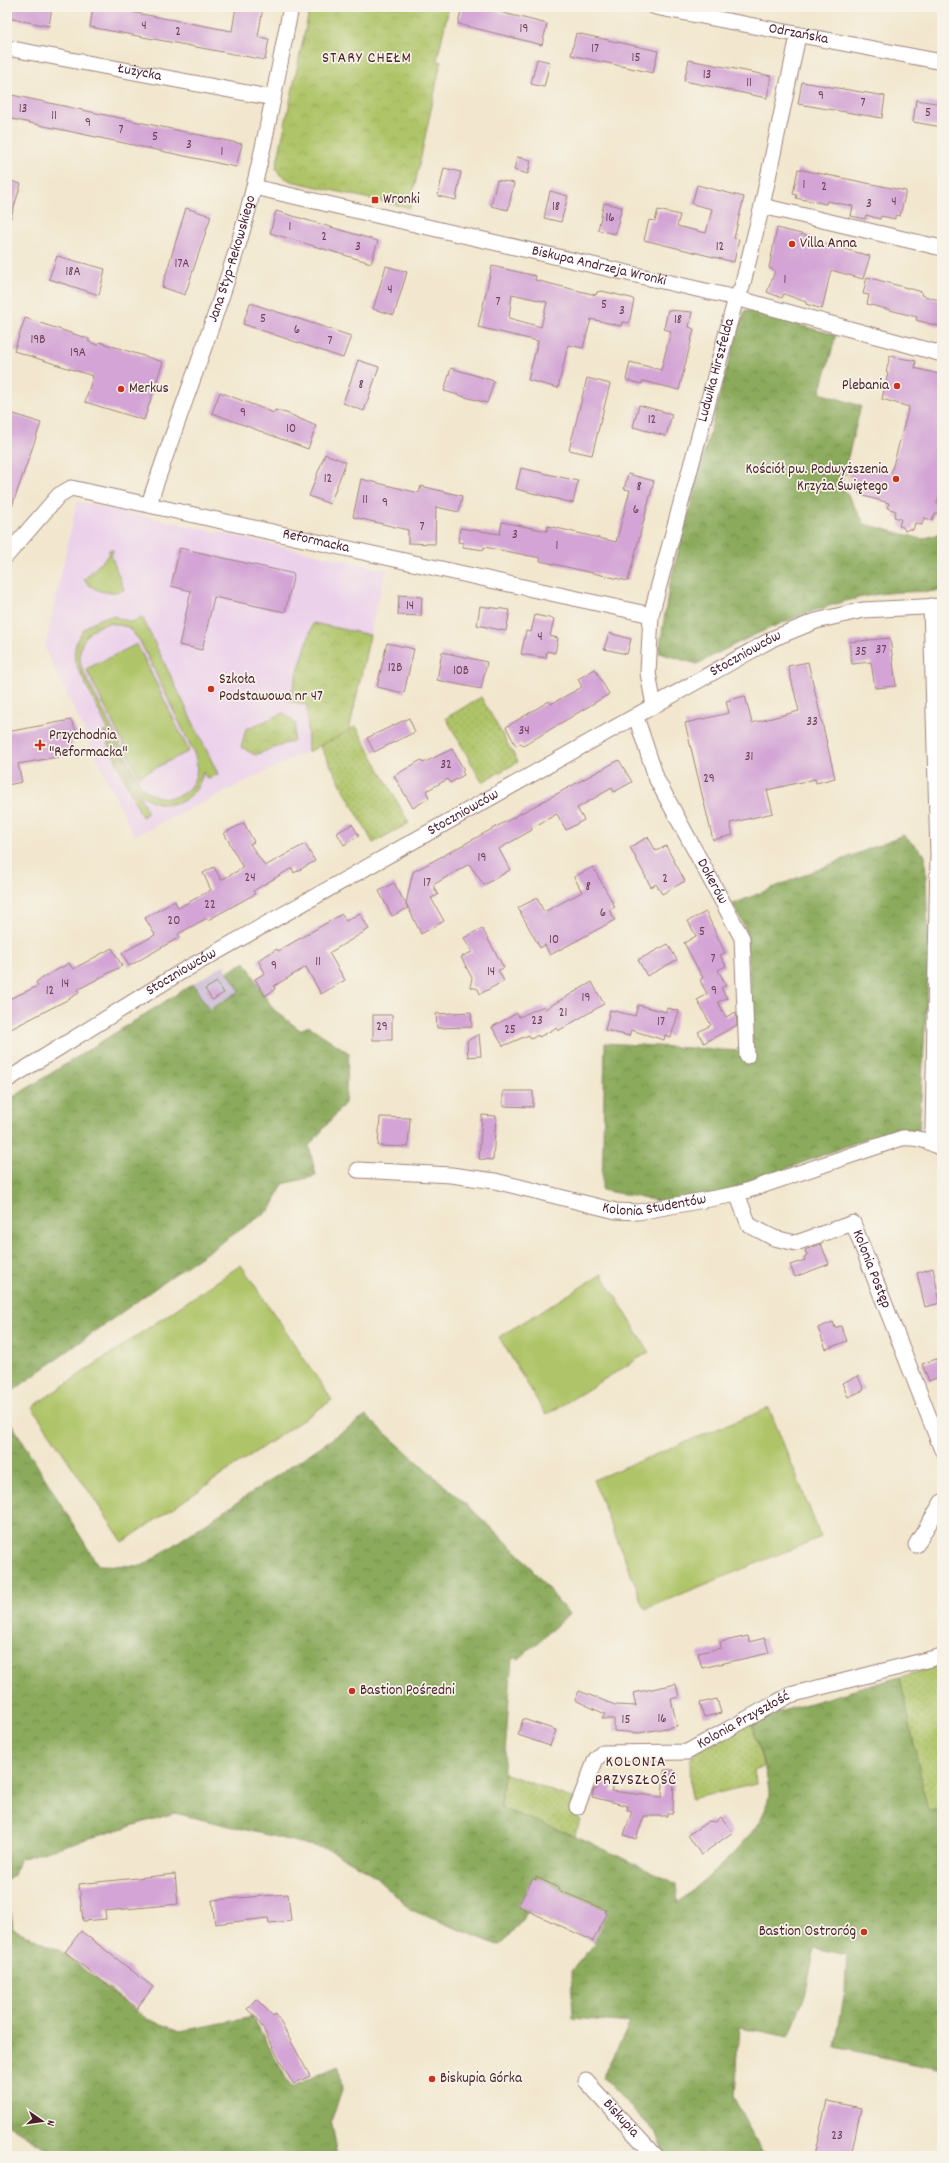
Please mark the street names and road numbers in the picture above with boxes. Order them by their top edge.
street label: Odrzańska [767,18,831,51]
street label: Łużycka [115,58,164,88]
street label: Jana Styp-Rekowskiego [203,193,262,325]
street label: Biskupa Andrzeja Wronki [530,240,669,293]
street label: Ludwika Hirszfelda [692,315,741,424]
street label: Reformacka [280,524,352,560]
street label: Stoczniowców [706,625,785,683]
street label: Stoczniowców [424,784,504,842]
street label: Dokerów [690,855,733,909]
street label: Stoczniowców [142,943,221,1002]
street label: Kolonia Studentów [600,1189,709,1223]
street label: Kolonia Postęp [846,1227,897,1312]
street label: Kolonia Przyszłość [693,1686,794,1755]
street label: Biskupia [597,2094,645,2143]

